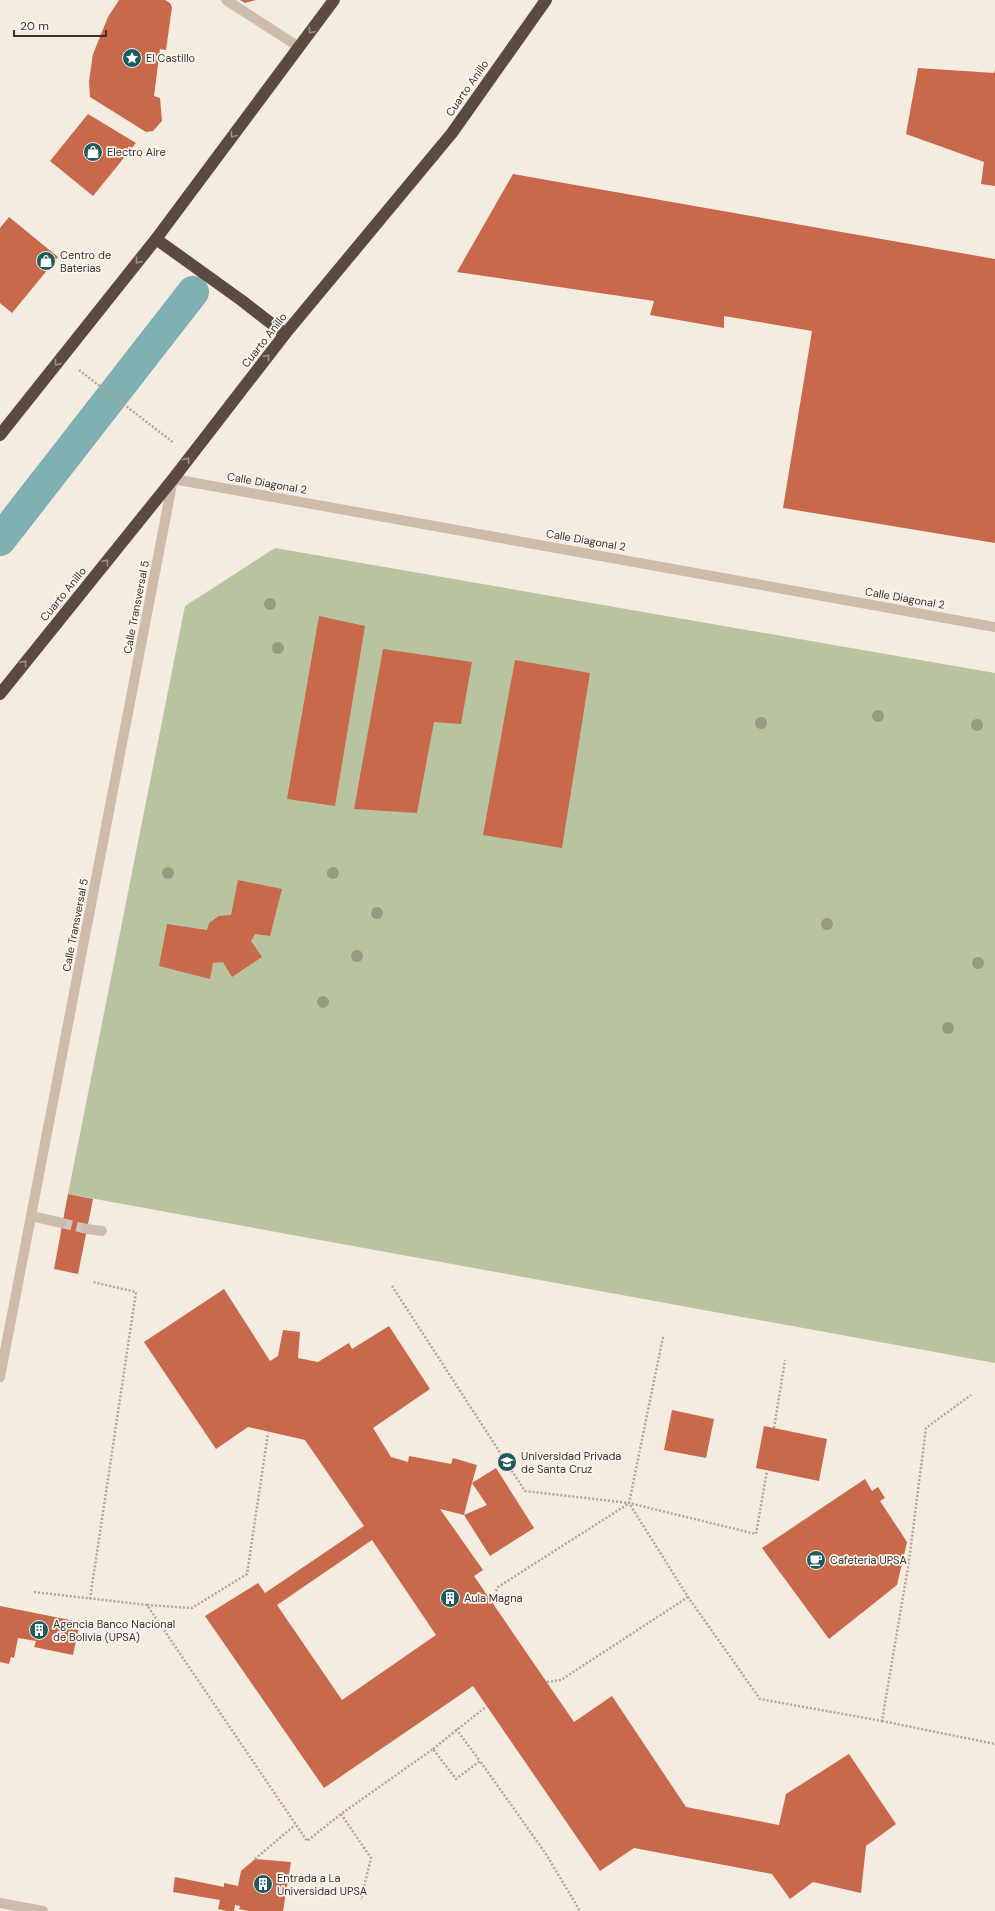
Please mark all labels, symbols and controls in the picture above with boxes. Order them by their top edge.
scale bar [14,12,106,38]
text: 20 m [20,18,49,34]
one-way arrow [308,27,316,34]
place icon: El Castillo [121,47,143,69]
place label: El Castillo [146,51,195,65]
street label: Cuarto Anillo [442,57,492,119]
one-way arrow [231,131,238,138]
shop icon: Electro Aire [82,141,104,163]
place label: Electro Aire [107,145,166,159]
place label: Centro de Baterias [60,248,111,275]
shop icon: Centro de Baterias [35,250,57,272]
one-way arrow [136,257,143,264]
street label: Cuarto Anillo [238,310,290,370]
one-way arrow [262,355,269,362]
one-way arrow [55,359,62,366]
one-way arrow [182,457,189,464]
street label: Calle Diagonal 2 [226,469,308,497]
street label: Calle Diagonal 2 [545,526,627,554]
one-way arrow [101,559,108,566]
street label: Calle Transversal 5 [120,559,152,655]
street label: Cuarto Anillo [37,564,89,624]
street label: Calle Diagonal 2 [864,584,946,612]
one-way arrow [20,661,27,668]
street label: Calle Transversal 5 [59,877,91,973]
place label: Universidad Privada de Santa Cruz [521,1449,621,1476]
school or university icon: Universidad Privada de Santa Cruz [496,1451,518,1473]
cafe icon: Cafeteria UPSA [805,1549,827,1571]
place label: Cafeteria UPSA [830,1553,907,1567]
building icon: Aula Magna [439,1587,461,1609]
place label: Aula Magna [464,1591,523,1605]
place label: Agencia Banco Nacional de Bolivia (UPSA) [53,1617,175,1644]
building icon: Agencia Banco Nacional de Bolivia (UPSA) [28,1619,50,1641]
place label: Entrada a La Universidad UPSA [277,1871,367,1898]
building icon: Entrada a La Universidad UPSA [252,1873,274,1895]

